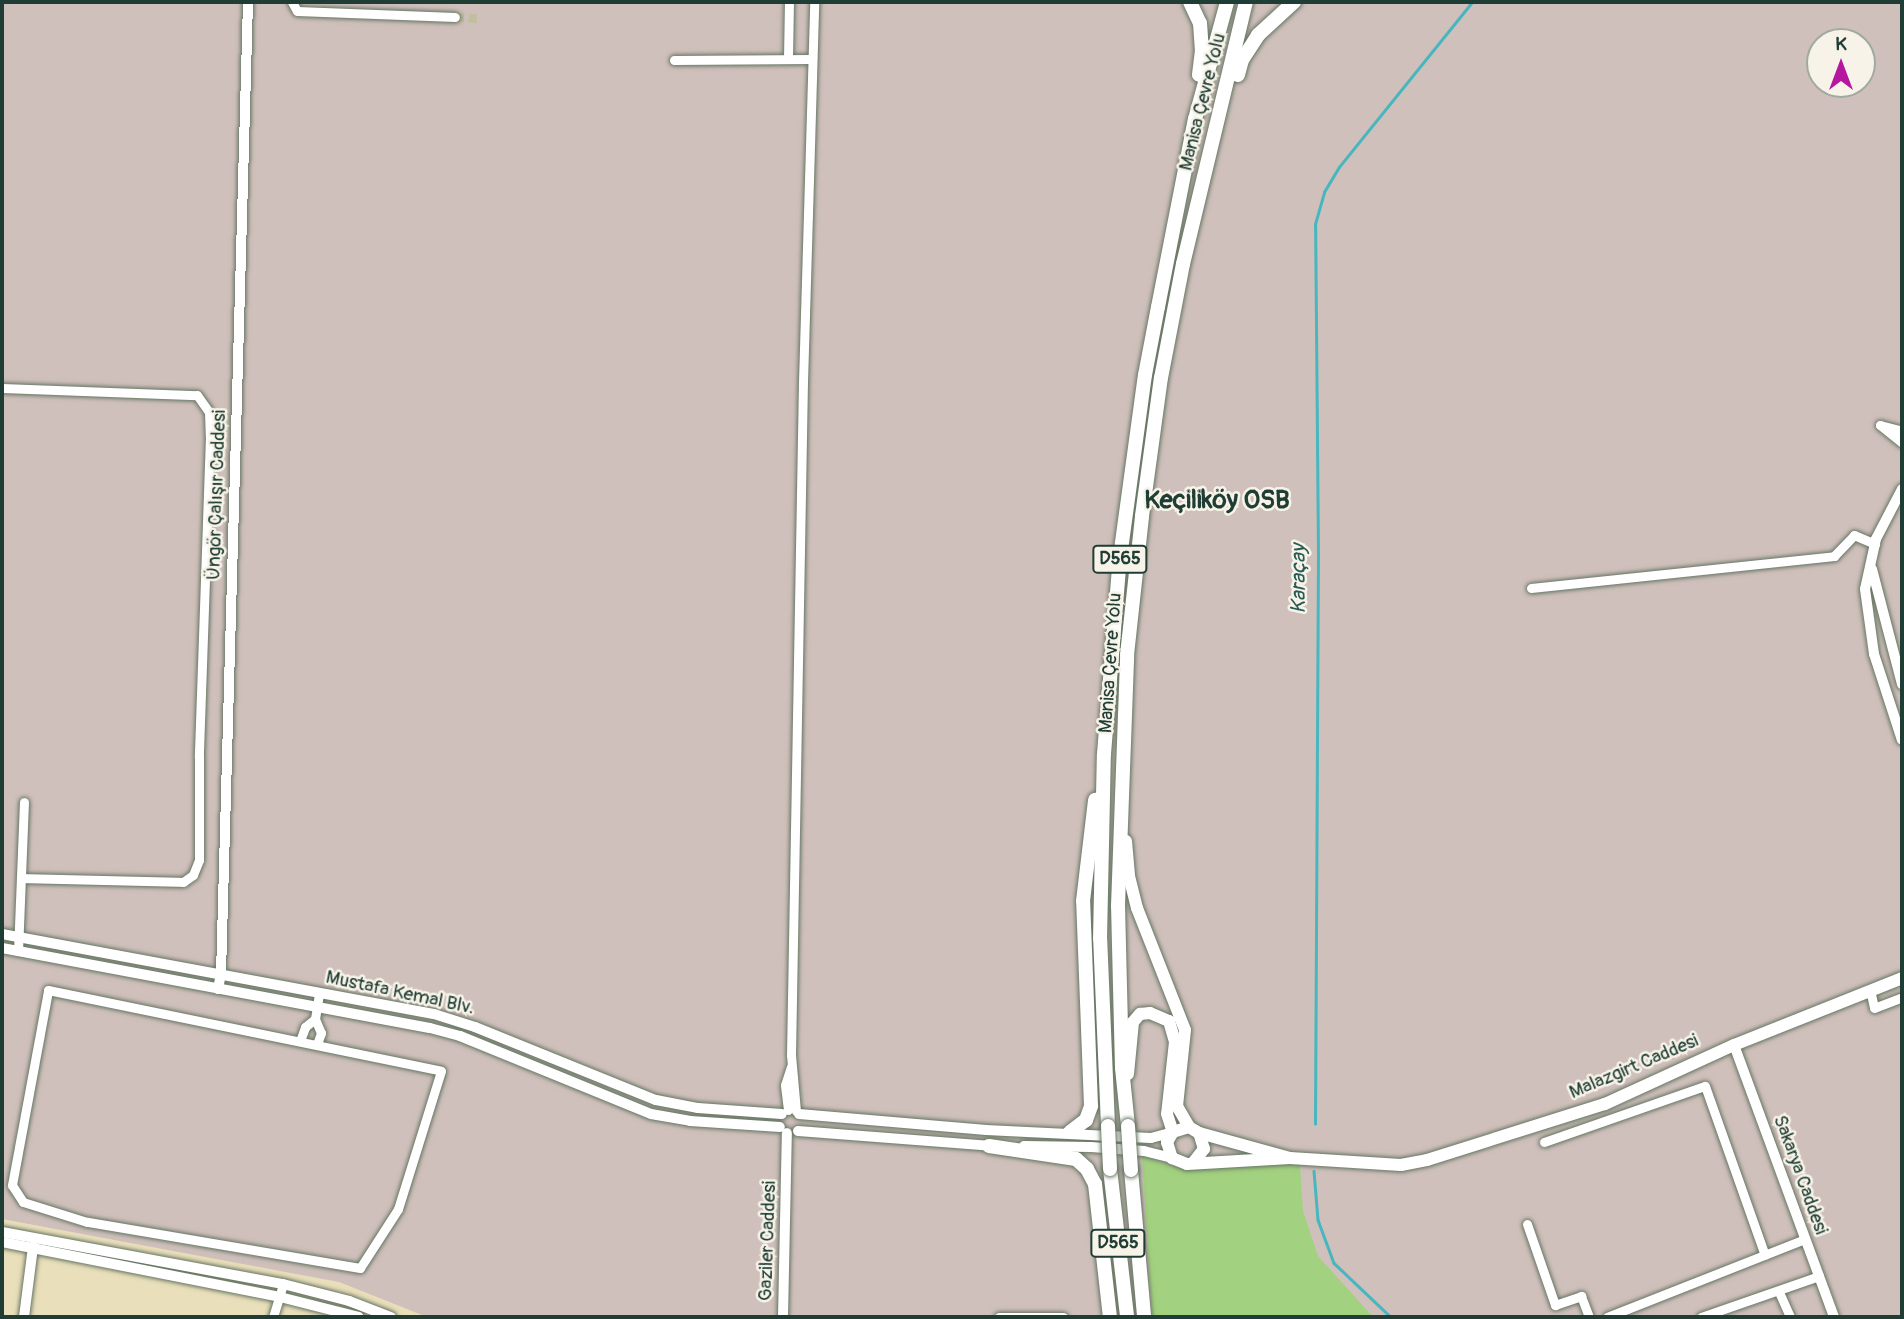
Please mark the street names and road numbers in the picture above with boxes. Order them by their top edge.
street label: Manisa Çevre Yolu [1175,31,1231,173]
street label: Üngör Çalışır Caddesi [203,410,231,580]
road number: D565 [1092,544,1148,574]
street label: Manisa Çevre Yolu [1095,592,1127,734]
street label: Mustafa Kemal Blv. [324,966,476,1020]
street label: Malazgirt Caddesi [1566,1030,1702,1104]
street label: Sakarya Caddesi [1768,1112,1832,1238]
street label: Gaziler Caddesi [755,1181,781,1301]
road number: D565 [1090,1228,1146,1258]

